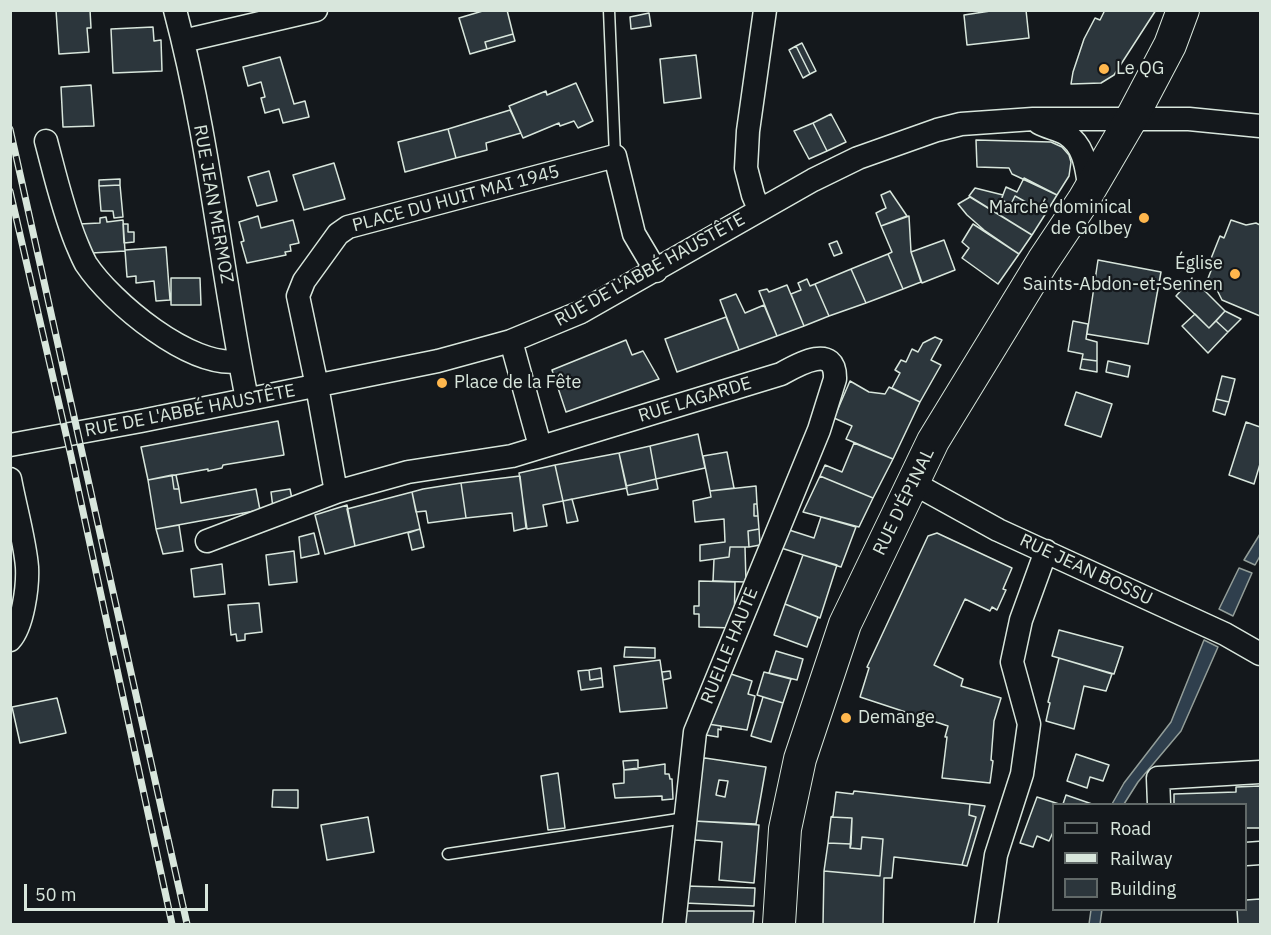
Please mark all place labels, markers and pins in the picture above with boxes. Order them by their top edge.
place label: Le QG [1116,58,1164,80]
marker: Le QG [1097,62,1111,76]
place label: Marché dominical de Golbey [989,197,1132,240]
marker: Marché dominical de Golbey [1137,211,1151,225]
place label: Église Saints-Abdon-et-Sennen [1023,253,1223,296]
marker: Église Saints-Abdon-et-Sennen [1228,267,1242,281]
place label: Place de la Fête [454,372,581,394]
marker: Place de la Fête [435,376,449,390]
place label: Demange [858,707,935,729]
marker: Demange [839,711,853,725]

